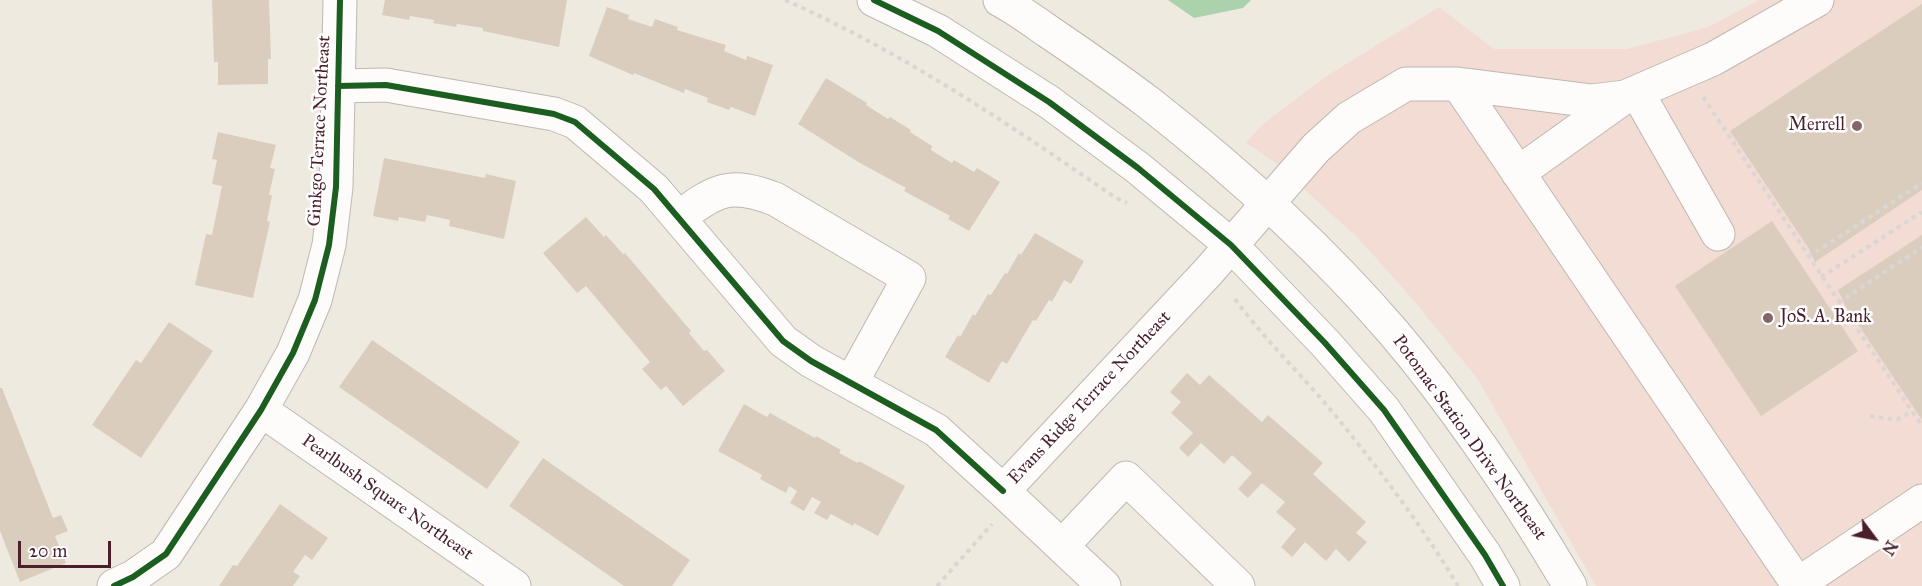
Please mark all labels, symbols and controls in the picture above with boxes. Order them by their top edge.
street label: Ginkgo Terrace Northeast [304,35,336,227]
place label: Merrell [1789,115,1845,137]
marker: Merrell [1850,119,1864,133]
street label: Evans Ridge Terrace Northeast [1004,307,1176,489]
place label: JoS. A. Bank [1780,307,1871,329]
marker: JoS. A. Bank [1761,311,1775,325]
street label: Potomac Station Drive Northeast [1387,331,1551,545]
street label: Pearlbush Square Northeast [297,430,477,566]
north arrow [1844,508,1904,568]
scale bar [21,529,114,567]
text: N [1878,537,1901,559]
text: 20 m [29,540,67,562]

